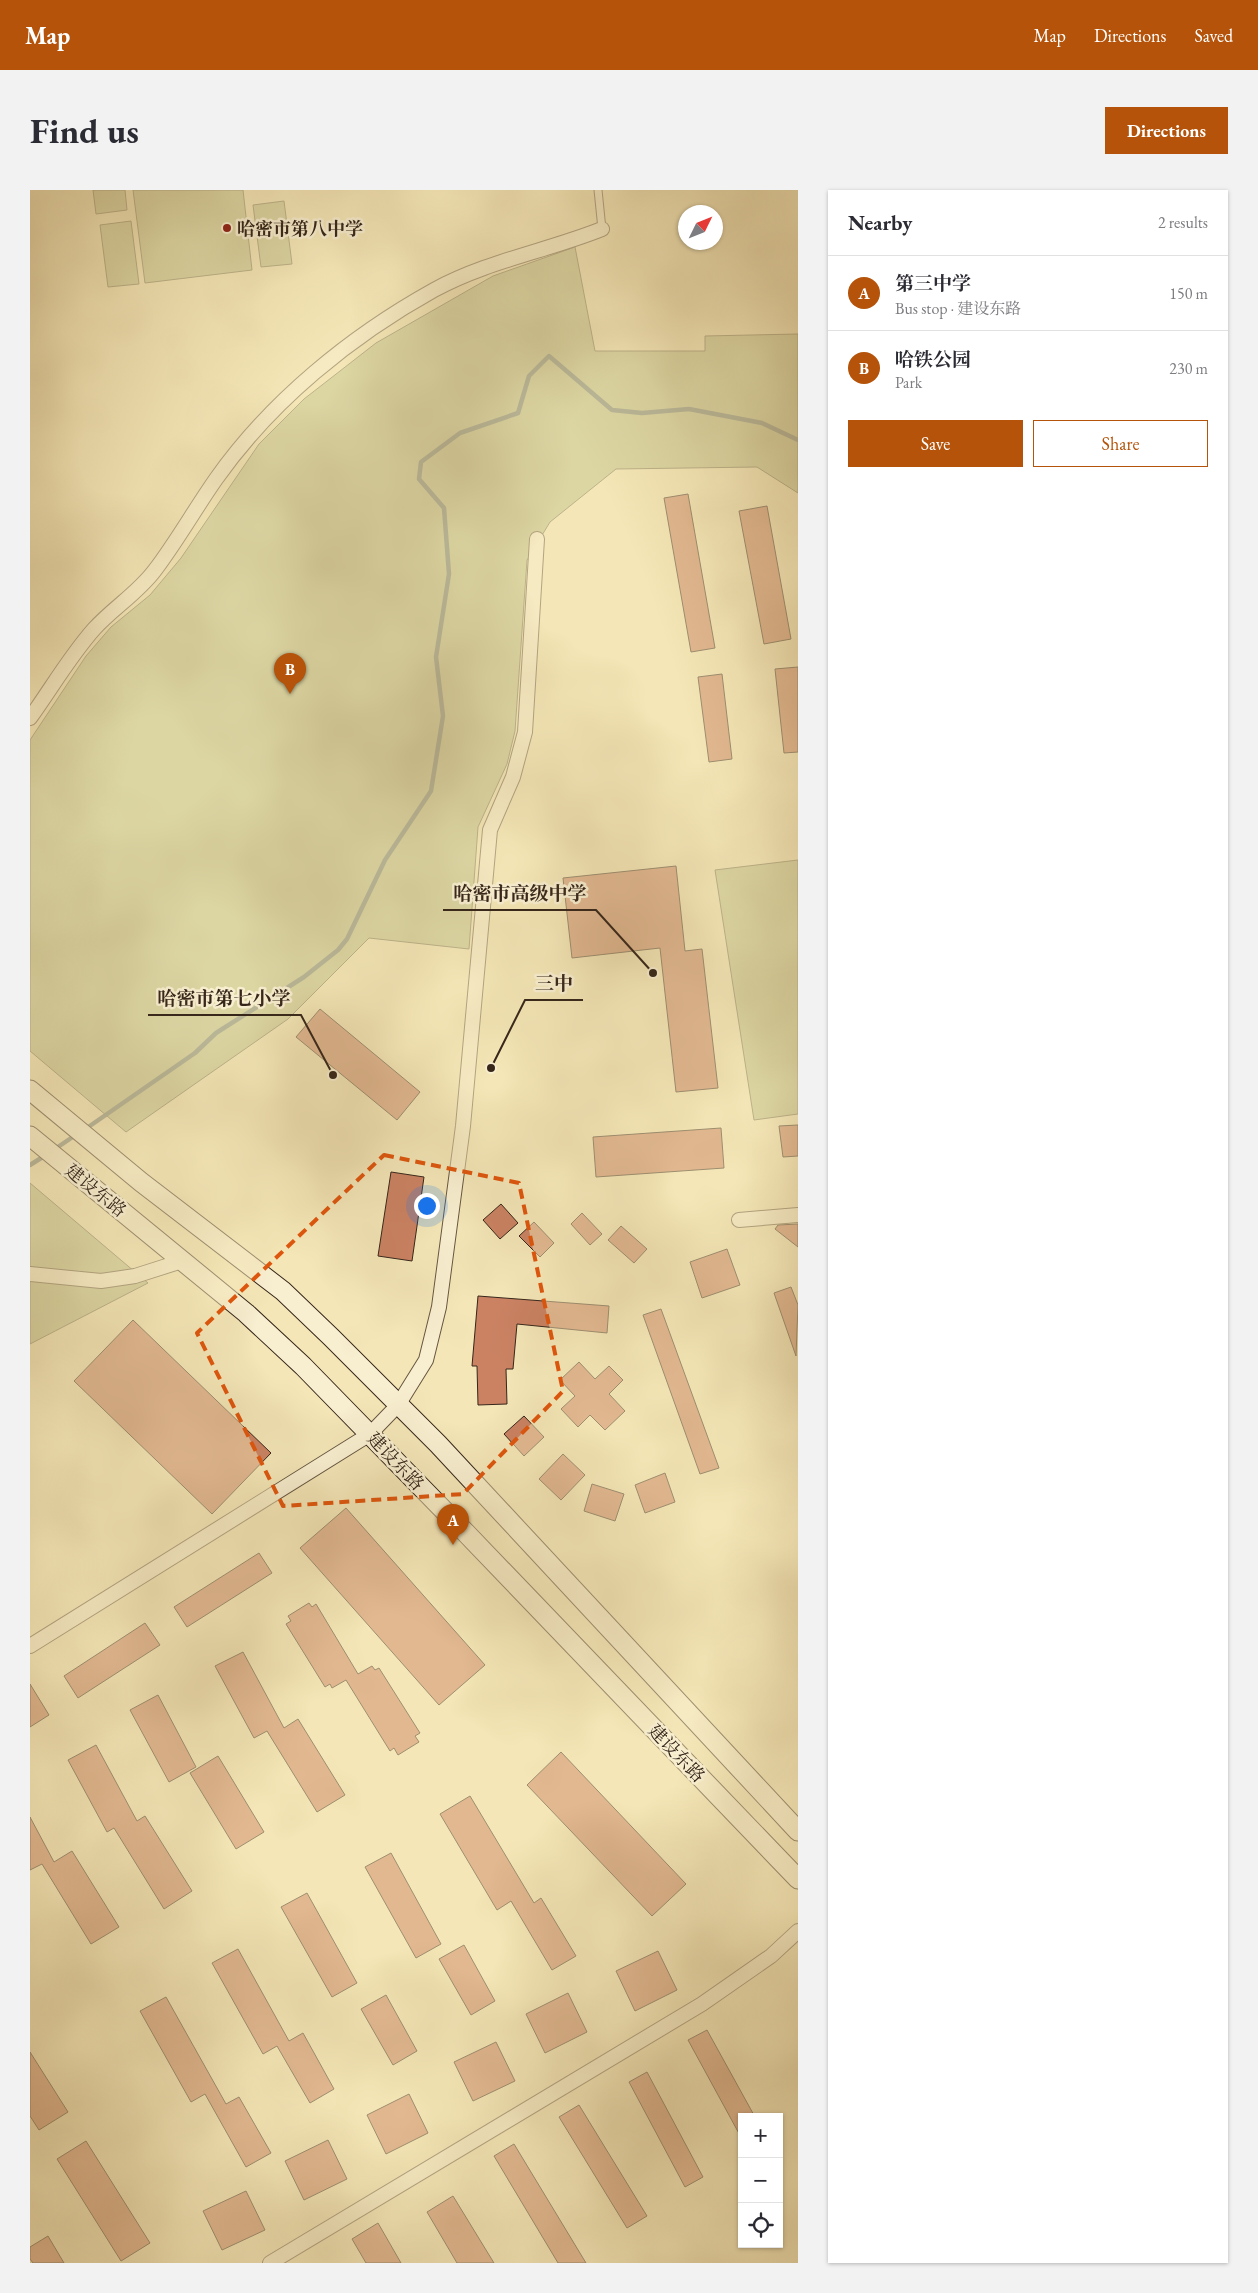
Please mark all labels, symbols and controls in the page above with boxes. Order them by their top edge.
text: Map [25,20,70,51]
text: Map [1034,24,1066,47]
text: Directions [1094,24,1166,47]
text: Saved [1194,24,1233,47]
button: Directions [1105,107,1228,154]
text: Find us [30,108,139,153]
north arrow [678,205,723,250]
text: Nearby [848,209,912,236]
text: 2 results [1158,212,1208,233]
place label: 哈密市第八中学 [237,217,363,240]
marker: 哈密市第八中学 [221,222,233,234]
text: 第三中学 [895,271,971,296]
text: A [858,283,870,304]
text: 150 m [1169,283,1208,304]
text: Bus stop · 建设东路 [895,298,1021,319]
text: 哈铁公园 [895,347,971,372]
text: B [859,358,869,379]
text: 230 m [1169,358,1208,379]
text: Park [895,372,922,393]
button: Save [848,420,1023,467]
button: Share [1033,420,1208,467]
pin: B [274,653,306,694]
callout: 哈密市高级中学 [443,876,596,910]
text: 哈密市高级中学 [453,881,587,906]
callout: 三中 [525,966,583,1000]
text: 三中 [535,971,573,996]
callout: 哈密市第七小学 [148,981,301,1015]
text: 哈密市第七小学 [157,986,291,1011]
street label: 建设东路 [61,1158,131,1222]
your location [414,1193,440,1219]
street label: 建设东路 [363,1427,429,1495]
pin: A [437,1504,469,1545]
street label: 建设东路 [644,1719,710,1787]
map controls [738,2113,783,2248]
button: + [738,2113,783,2158]
button: − [738,2158,783,2203]
button: locate [738,2203,783,2248]

